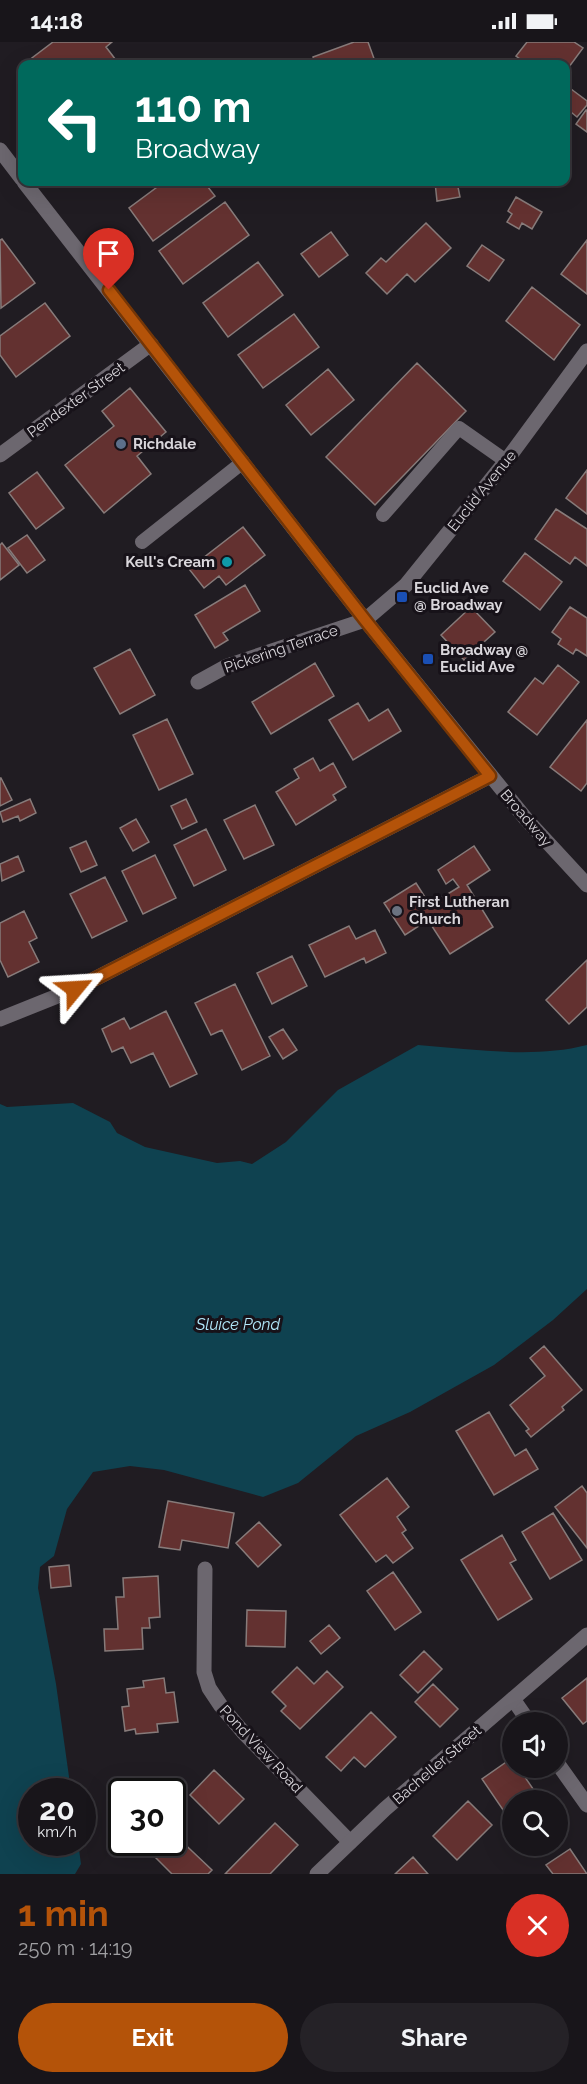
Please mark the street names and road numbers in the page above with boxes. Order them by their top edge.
street label: Pendexter Street [24,359,128,441]
street label: Euclid Avenue [444,447,520,535]
street label: Pickering Terrace [222,621,340,677]
street label: Broadway [496,786,556,850]
street label: Pond View Road [216,1701,306,1797]
street label: Bacheller Street [389,1722,485,1808]

